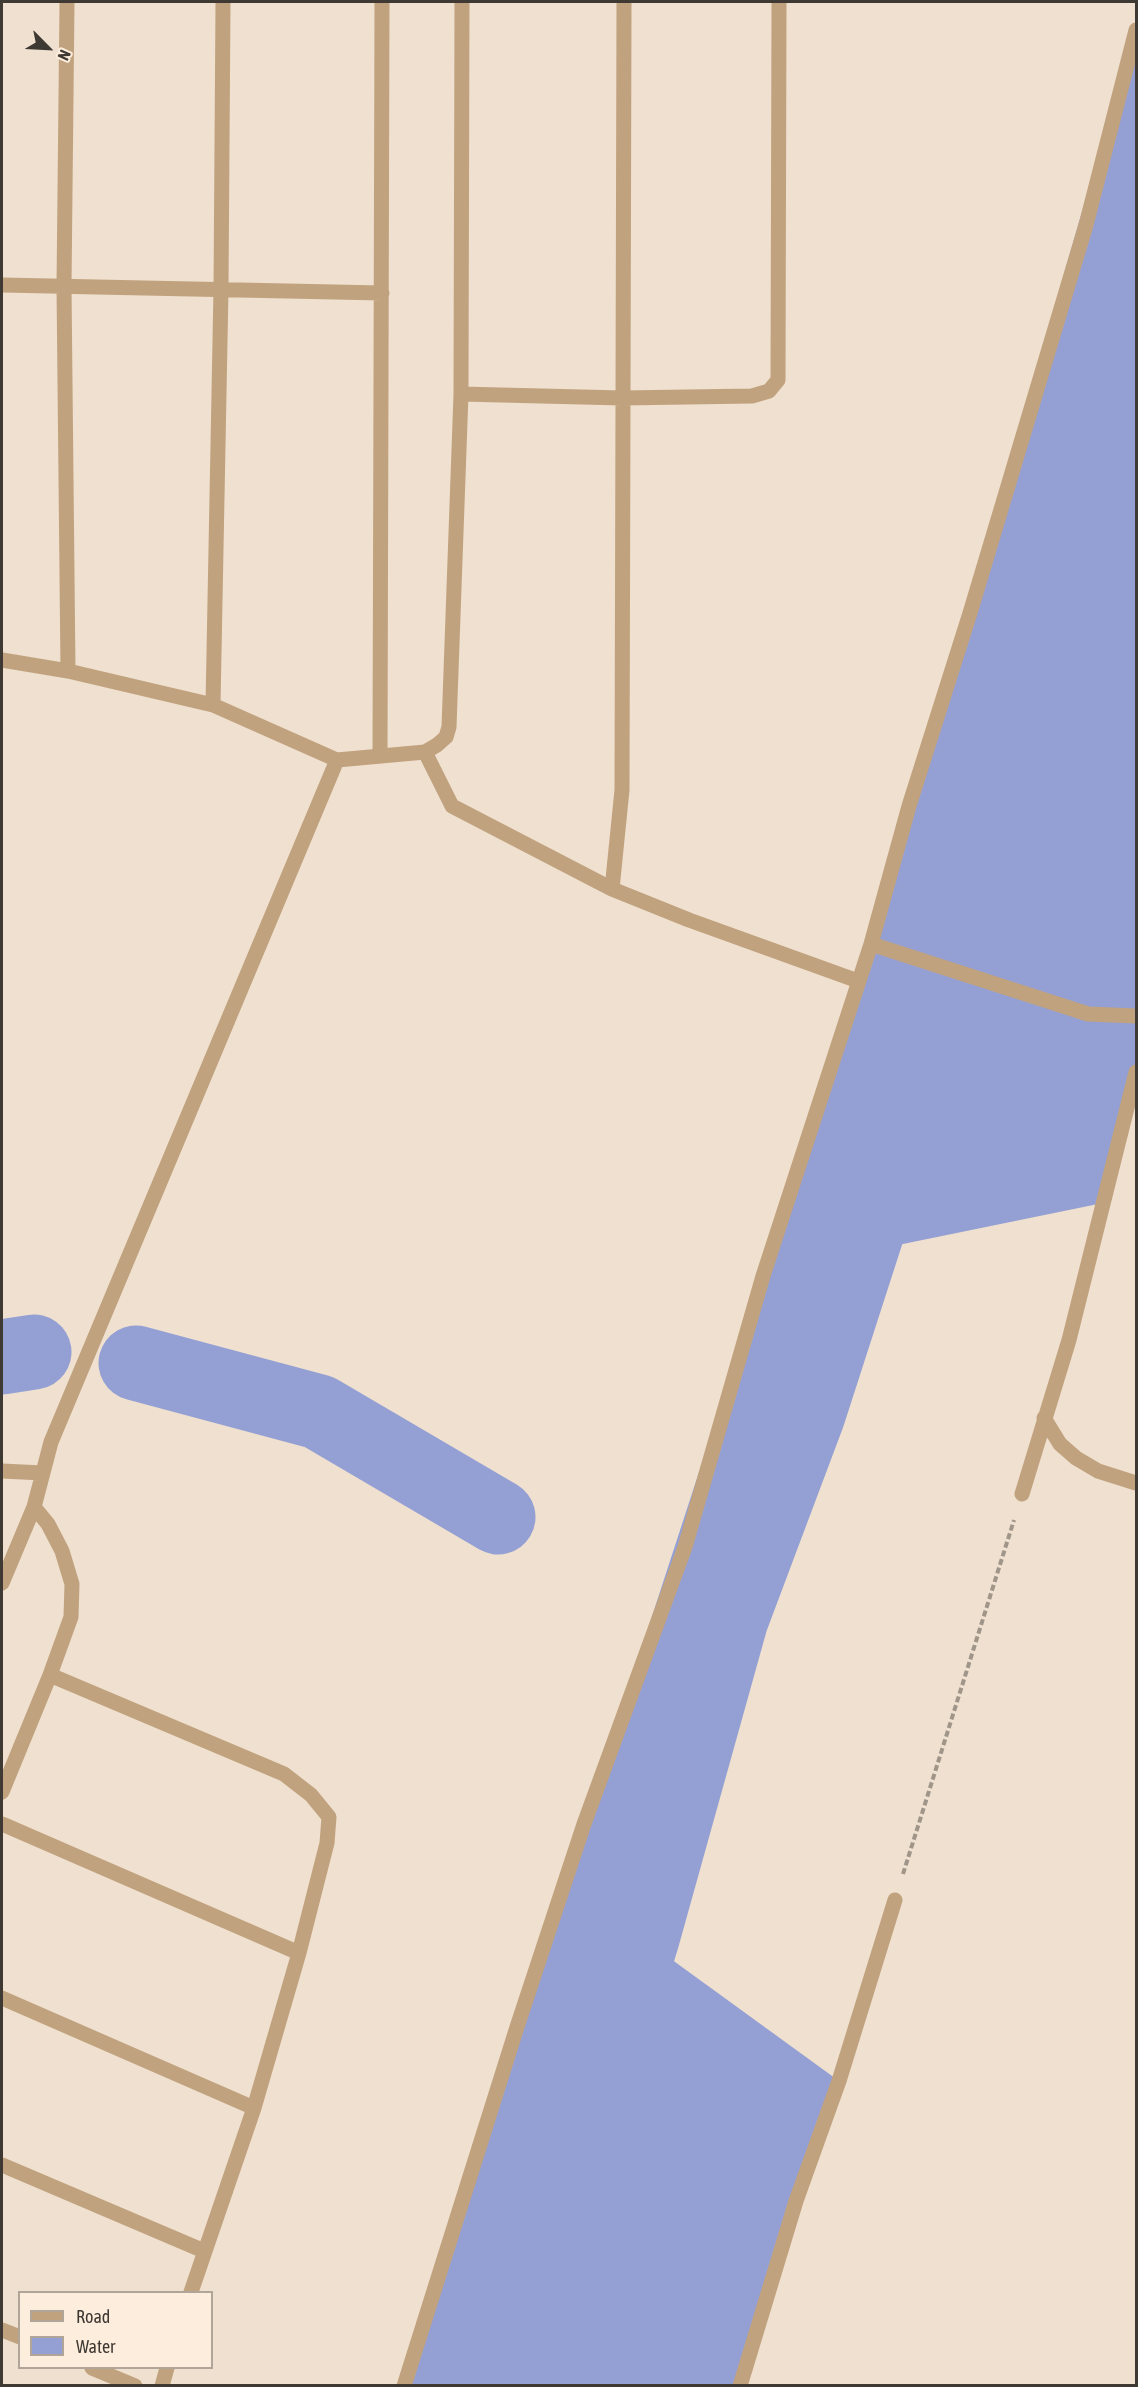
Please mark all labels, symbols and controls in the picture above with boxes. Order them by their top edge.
north arrow [18,18,78,78]
text: N [54,47,75,63]
legend [18,2291,213,2369]
text: Road [76,2306,110,2327]
text: Water [76,2336,115,2357]

